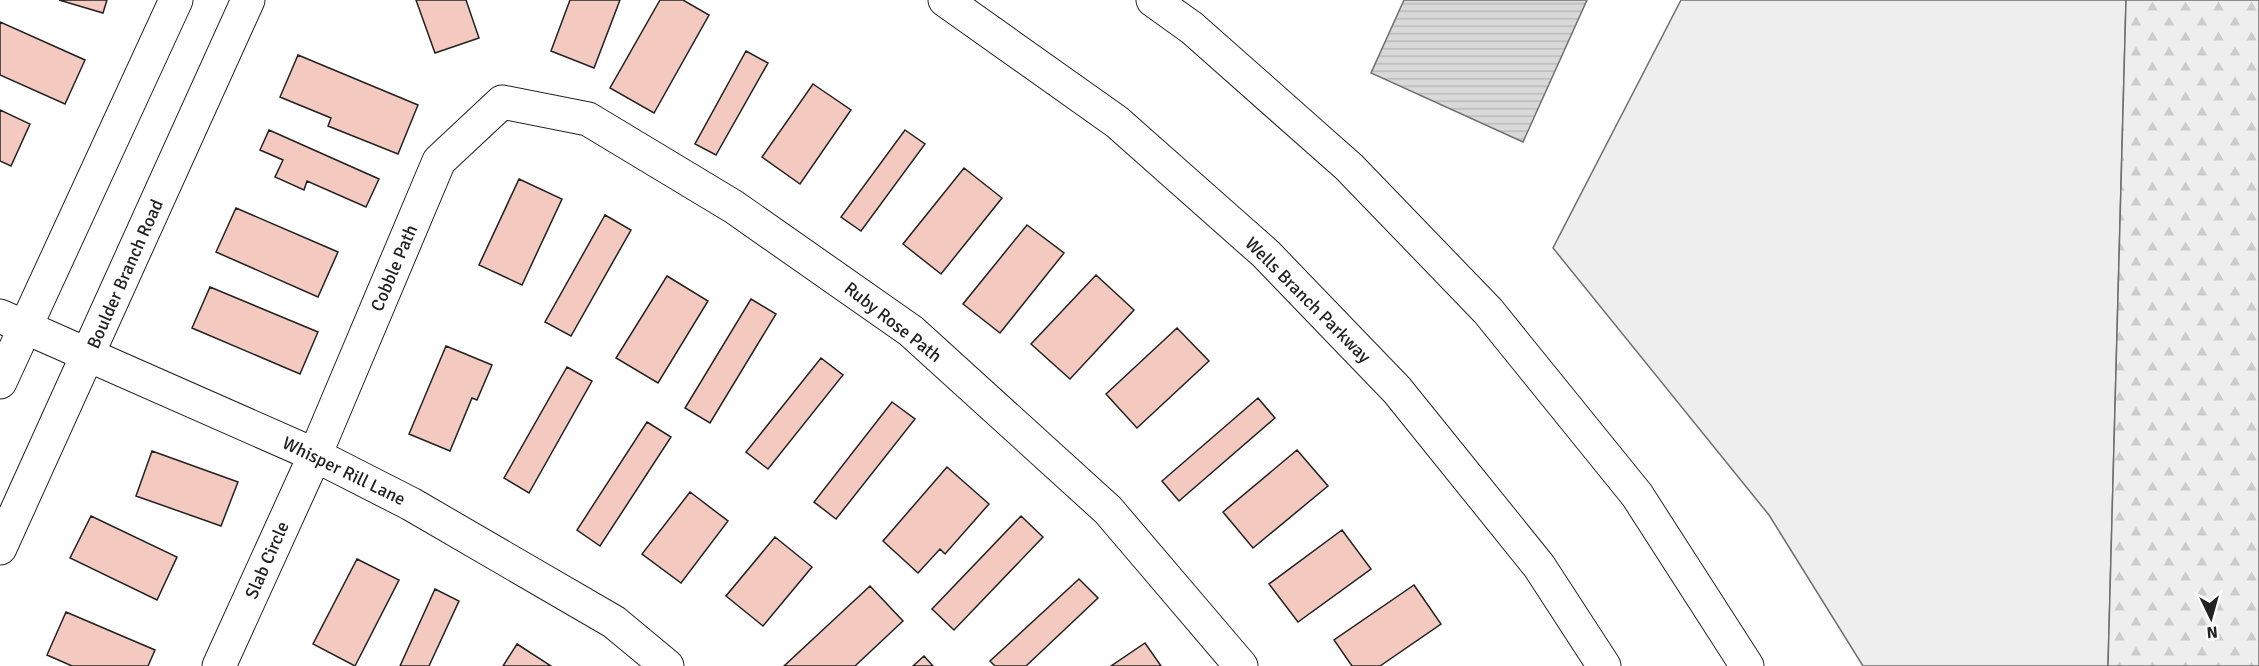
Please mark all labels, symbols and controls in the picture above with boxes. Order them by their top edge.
street label: Boulder Branch Road [82,196,168,352]
street label: Cobble Path [366,221,422,315]
street label: Wells Branch Parkway [1241,233,1376,368]
street label: Ruby Rose Path [840,277,946,367]
street label: Whisper Rill Lane [279,432,409,510]
street label: Slab Circle [240,518,294,602]
north arrow [2181,588,2241,648]
text: N [2206,621,2219,642]

